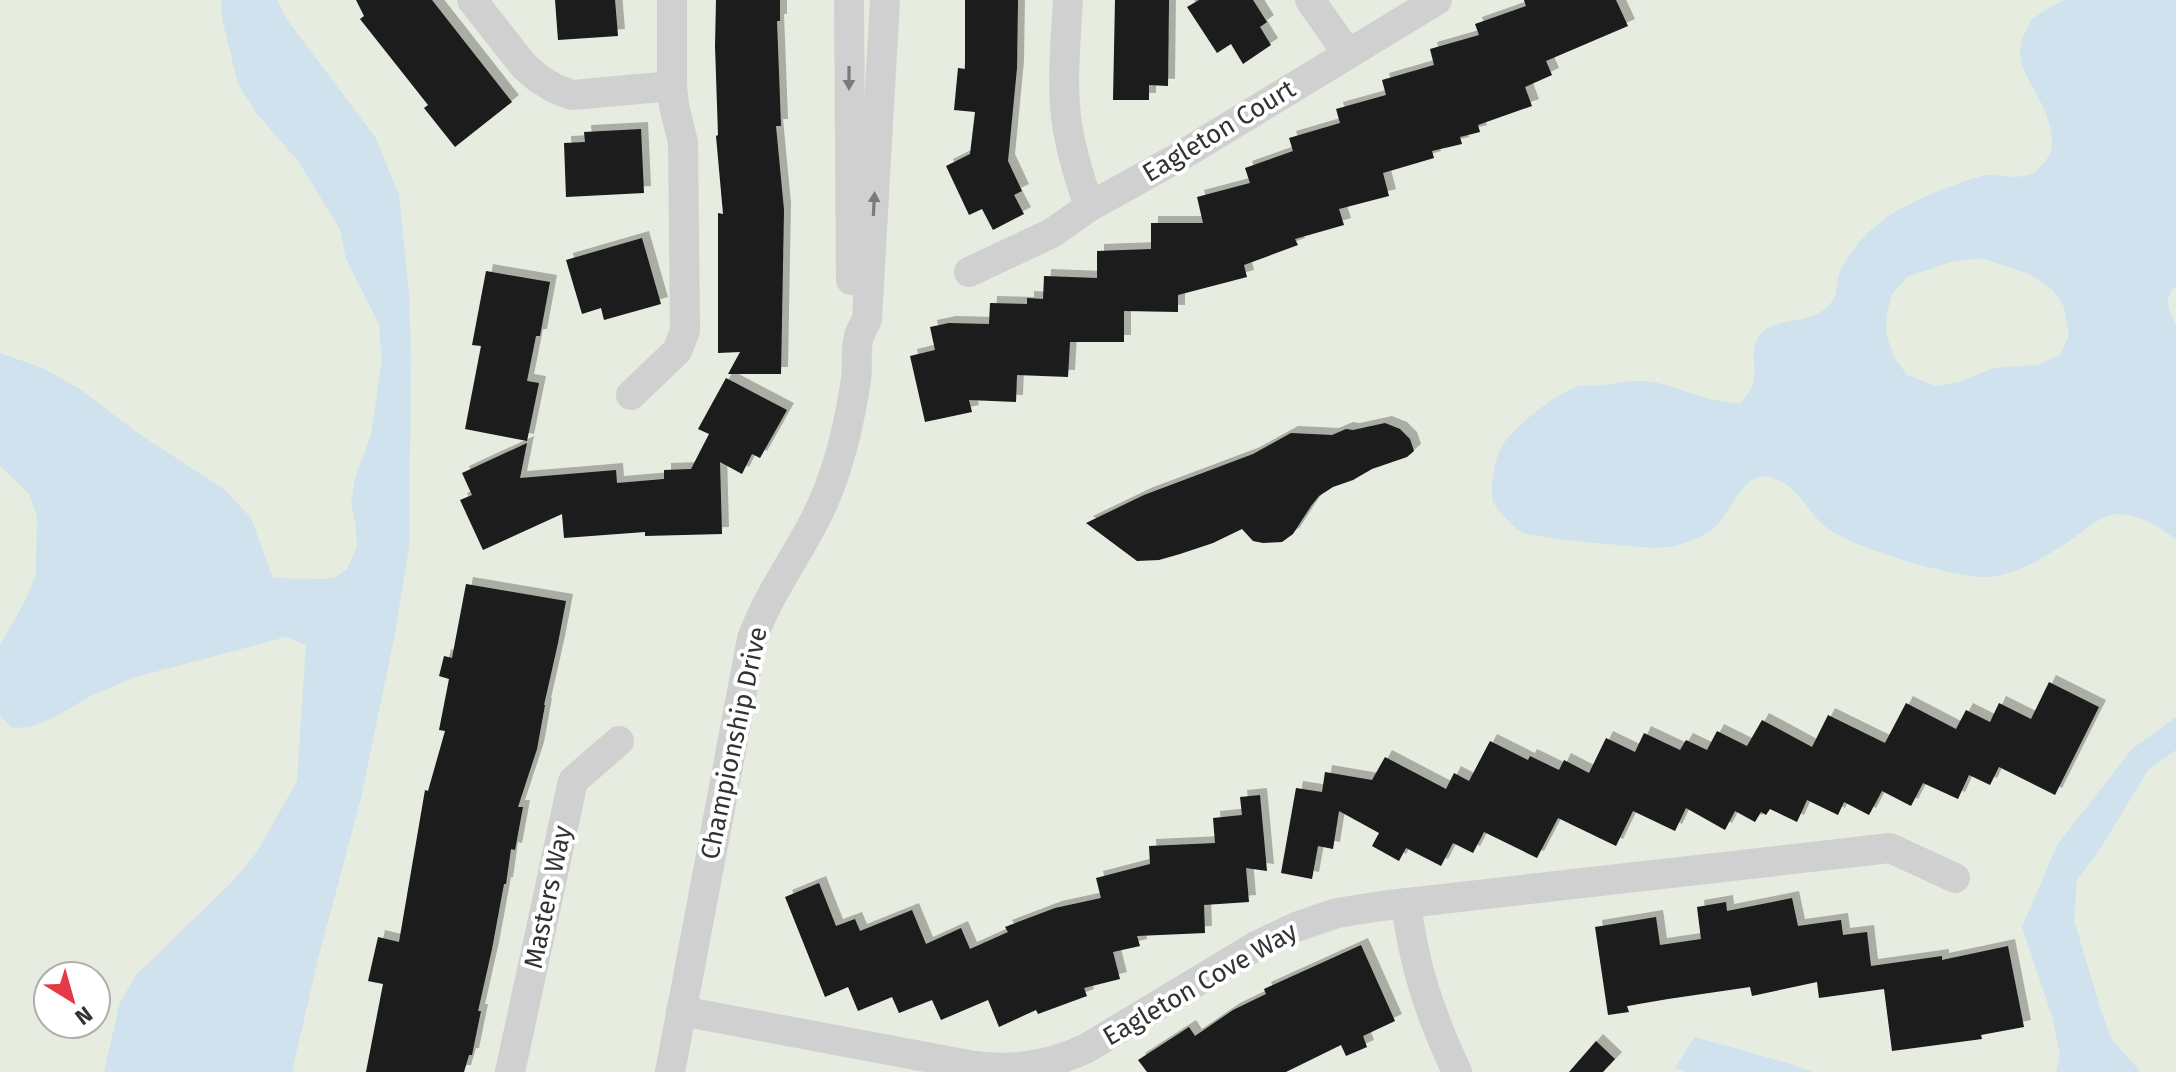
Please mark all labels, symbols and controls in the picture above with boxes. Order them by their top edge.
one-way arrow [843,66,856,91]
street label: Eagleton Court [1137,73,1302,189]
one-way arrow [867,191,880,216]
street label: Championship Drive [694,624,774,862]
street label: Masters Way [518,822,578,971]
street label: Eagleton Cove Way [1097,916,1303,1052]
north arrow [32,960,112,1040]
text: N [70,1000,98,1031]

